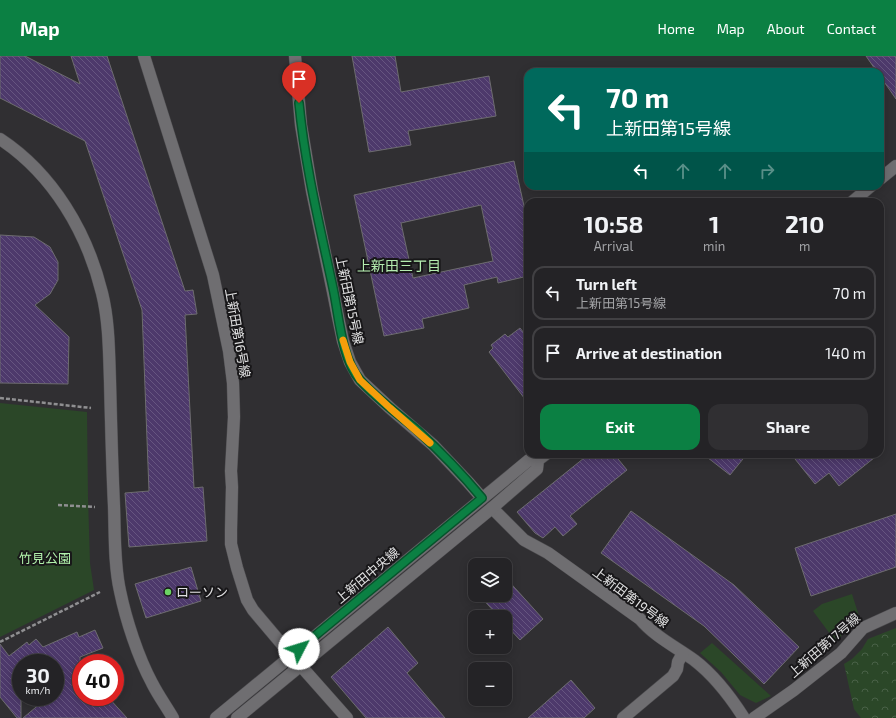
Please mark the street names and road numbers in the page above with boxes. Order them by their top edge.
street label: 上新田第15号線 [333,254,367,346]
street label: 上新田第16号線 [222,287,254,379]
street label: 上新田中央線 [332,544,402,606]
street label: 上新田第19号線 [590,563,672,631]
street label: 上新田第17号線 [785,609,863,681]

